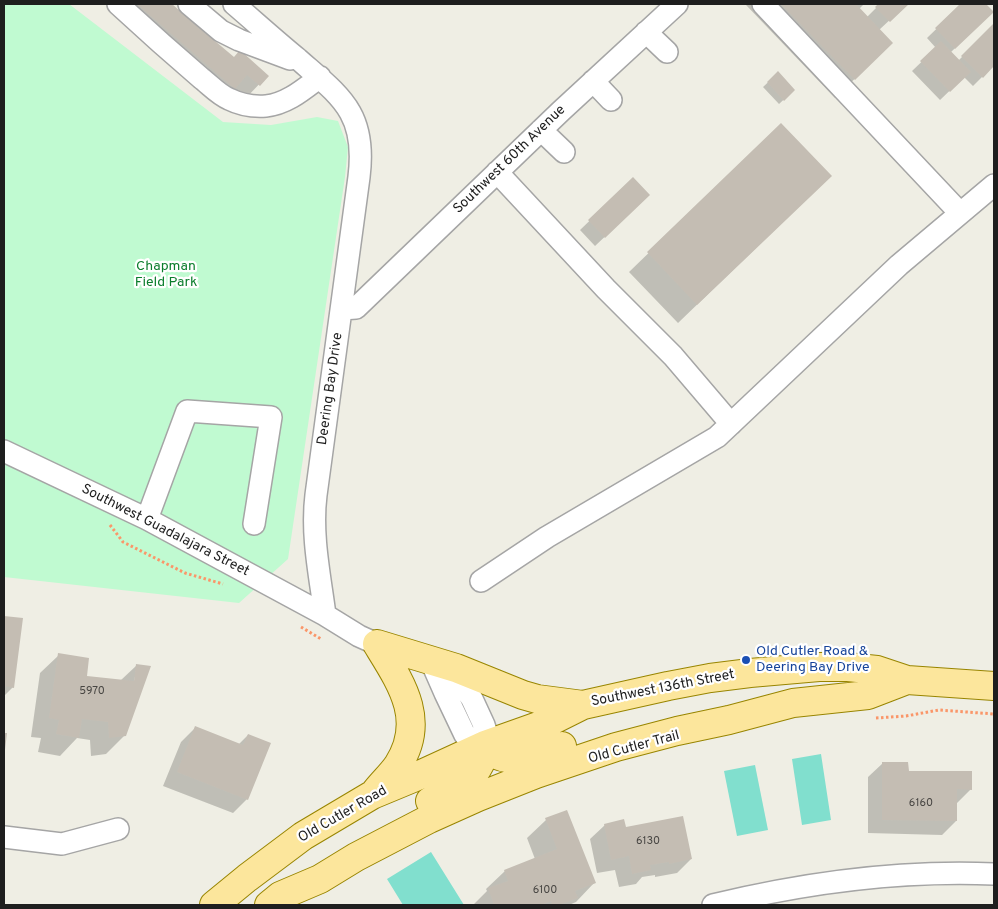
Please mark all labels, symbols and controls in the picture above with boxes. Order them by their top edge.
street label: Southwest 60th Avenue [451,102,569,218]
park label: Chapman Field Park [135,259,197,292]
street label: Deering Bay Drive [315,332,347,446]
street label: Southwest Guadalajara Street [78,481,252,581]
place label: Old Cutler Road & Deering Bay Drive [756,644,870,676]
marker: Old Cutler Road & Deering Bay Drive [740,654,752,666]
street label: Southwest 136th Street [590,667,736,711]
house number: 5970 [79,685,105,699]
street label: Old Cutler Trail [587,728,681,768]
street label: Old Cutler Road [296,783,390,847]
house number: 6160 [909,797,933,811]
house number: 6130 [636,835,660,849]
house number: 6100 [533,884,557,898]

